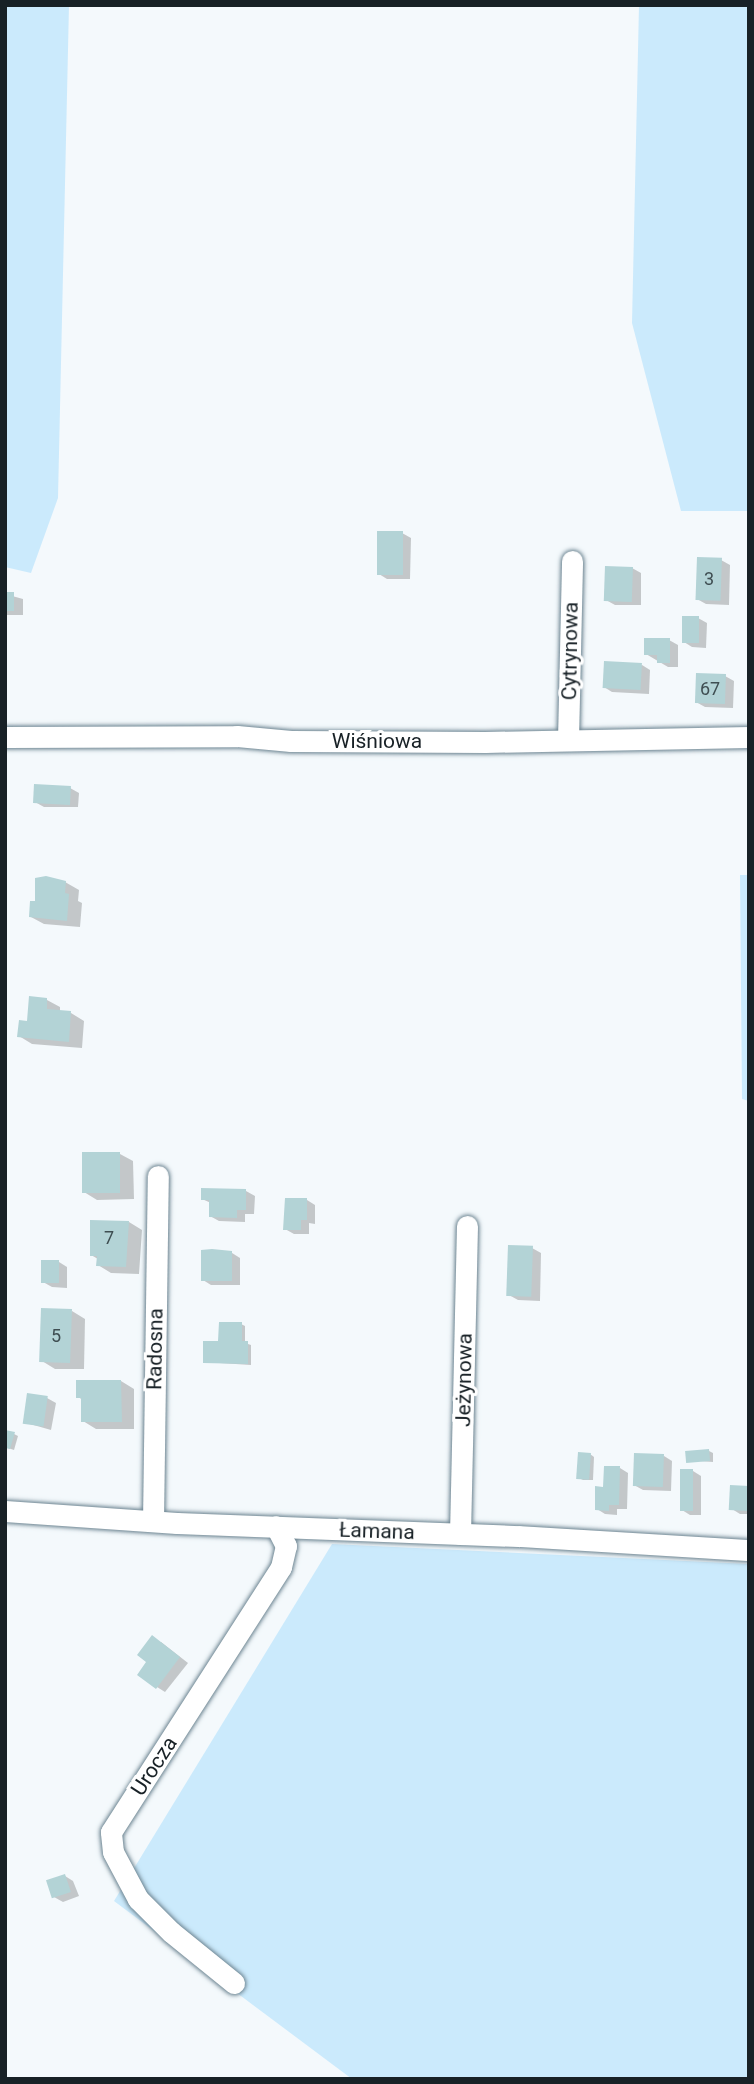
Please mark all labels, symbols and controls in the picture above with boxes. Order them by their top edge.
house number: 3 [704,568,714,590]
street label: Cytrynowa [557,602,583,700]
house number: 67 [700,678,720,700]
street label: Wiśniowa [332,728,422,754]
house number: 7 [104,1227,114,1249]
street label: Radosna [142,1308,168,1390]
house number: 5 [51,1325,61,1347]
street label: Jeżynowa [451,1333,477,1427]
street label: Łamana [339,1517,415,1545]
street label: Urocza [126,1732,182,1800]

